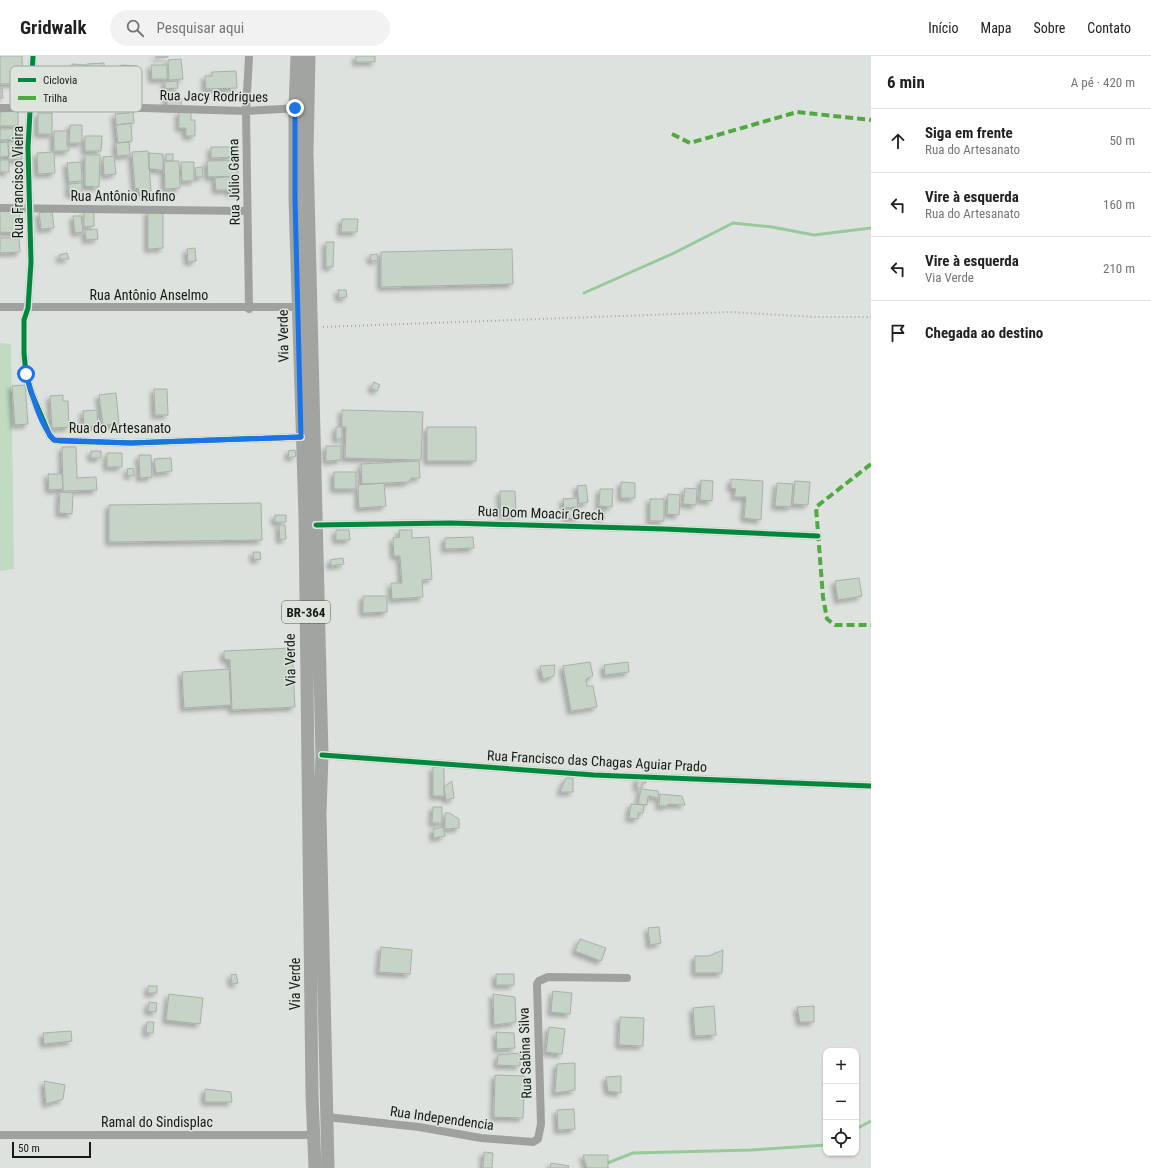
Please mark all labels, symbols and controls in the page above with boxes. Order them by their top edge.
search box [110,10,390,46]
text: Gridwalk [20,16,86,39]
icon: search [124,17,146,39]
text: Pesquisar aqui [156,19,244,37]
text: Início [928,20,959,36]
text: Mapa [981,20,1011,36]
text: Sobre [1033,20,1065,36]
text: Contato [1087,20,1131,36]
legend [10,66,142,112]
text: 6 min [887,72,925,92]
text: Ciclovia [43,74,77,87]
text: A pé · 420 m [1071,75,1135,90]
street label: Rua Jacy Rodrigues [160,87,268,105]
text: Trilha [43,92,67,105]
route end [286,99,304,117]
text: Siga em frente [925,124,1013,142]
street label: Rua Francisco Vieira [10,126,26,238]
icon: ahead [887,130,909,152]
text: 50 m [1109,133,1135,148]
street label: Rua Júlio Gama [225,139,243,225]
text: Rua do Artesanato [925,142,1020,157]
street label: Rua Antônio Rufino [70,188,176,204]
text: Vire à esquerda [925,188,1019,206]
icon: left [887,194,909,216]
text: 160 m [1103,197,1135,212]
text: Rua do Artesanato [925,206,1020,221]
text: Vire à esquerda [925,252,1019,270]
icon: left [887,258,909,280]
text: 210 m [1103,261,1135,276]
text: Via Verde [925,270,974,285]
street label: Rua Antônio Anselmo [90,287,208,303]
street label: Via Verde [275,309,291,363]
icon: arrive [887,322,909,344]
text: Chegada ao destino [925,324,1043,342]
route start [17,365,35,383]
street label: Rua do Artesanato [69,420,171,436]
street label: Rua Dom Moacir Grech [477,503,605,523]
road number: BR-364 [282,601,330,623]
street label: Via Verde [282,633,298,687]
street label: Rua Francisco das Chagas Aguiar Prado [487,747,707,775]
street label: Via Verde [287,957,303,1010]
street label: Rua Sabina Silva [515,1007,535,1099]
map controls [823,1048,859,1156]
button: + [823,1048,859,1084]
button: − [823,1084,859,1120]
street label: Rua Independencia [389,1103,495,1133]
street label: Ramal do Sindisplac [101,1114,213,1130]
button: locate [823,1120,859,1156]
scale bar [12,1140,91,1159]
text: 50 m [18,1142,40,1155]

